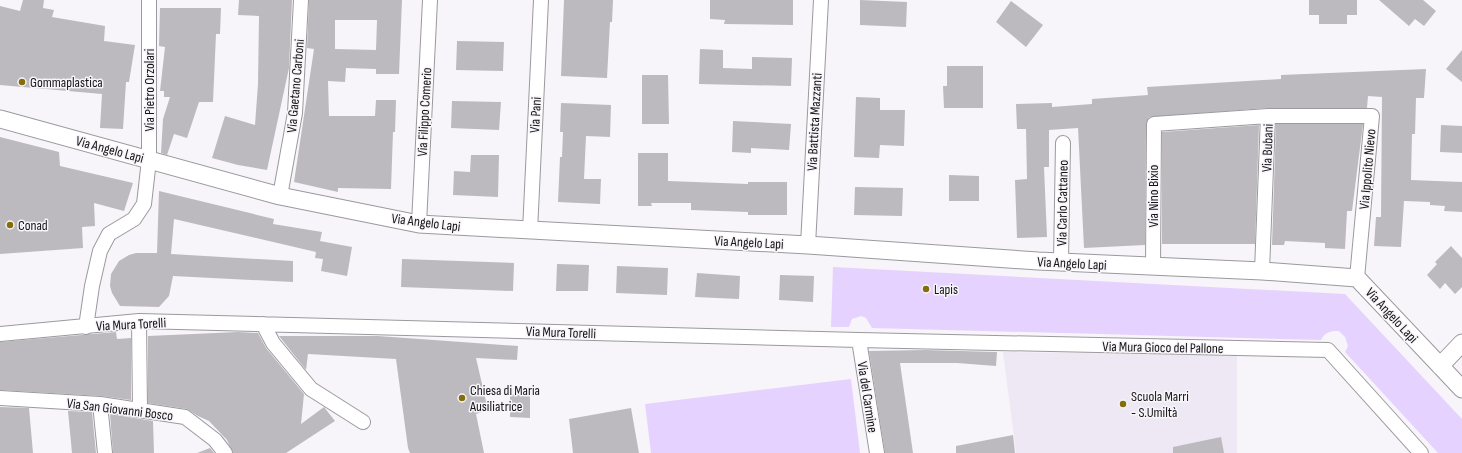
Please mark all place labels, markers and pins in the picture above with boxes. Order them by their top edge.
place label: Gommaplastica [30,74,103,91]
marker: Gommaplastica [17,77,27,87]
place label: Conad [18,217,48,234]
marker: Conad [5,220,15,230]
place label: Lapis [934,281,958,298]
marker: Lapis [921,284,931,294]
place label: Chiesa di Maria Ausiliatrice [469,382,540,415]
place label: Scuola Marri - S.Umiltà [1131,388,1189,421]
marker: Chiesa di Maria Ausiliatrice [457,393,467,403]
marker: Scuola Marri - S.Umiltà [1118,399,1128,409]

